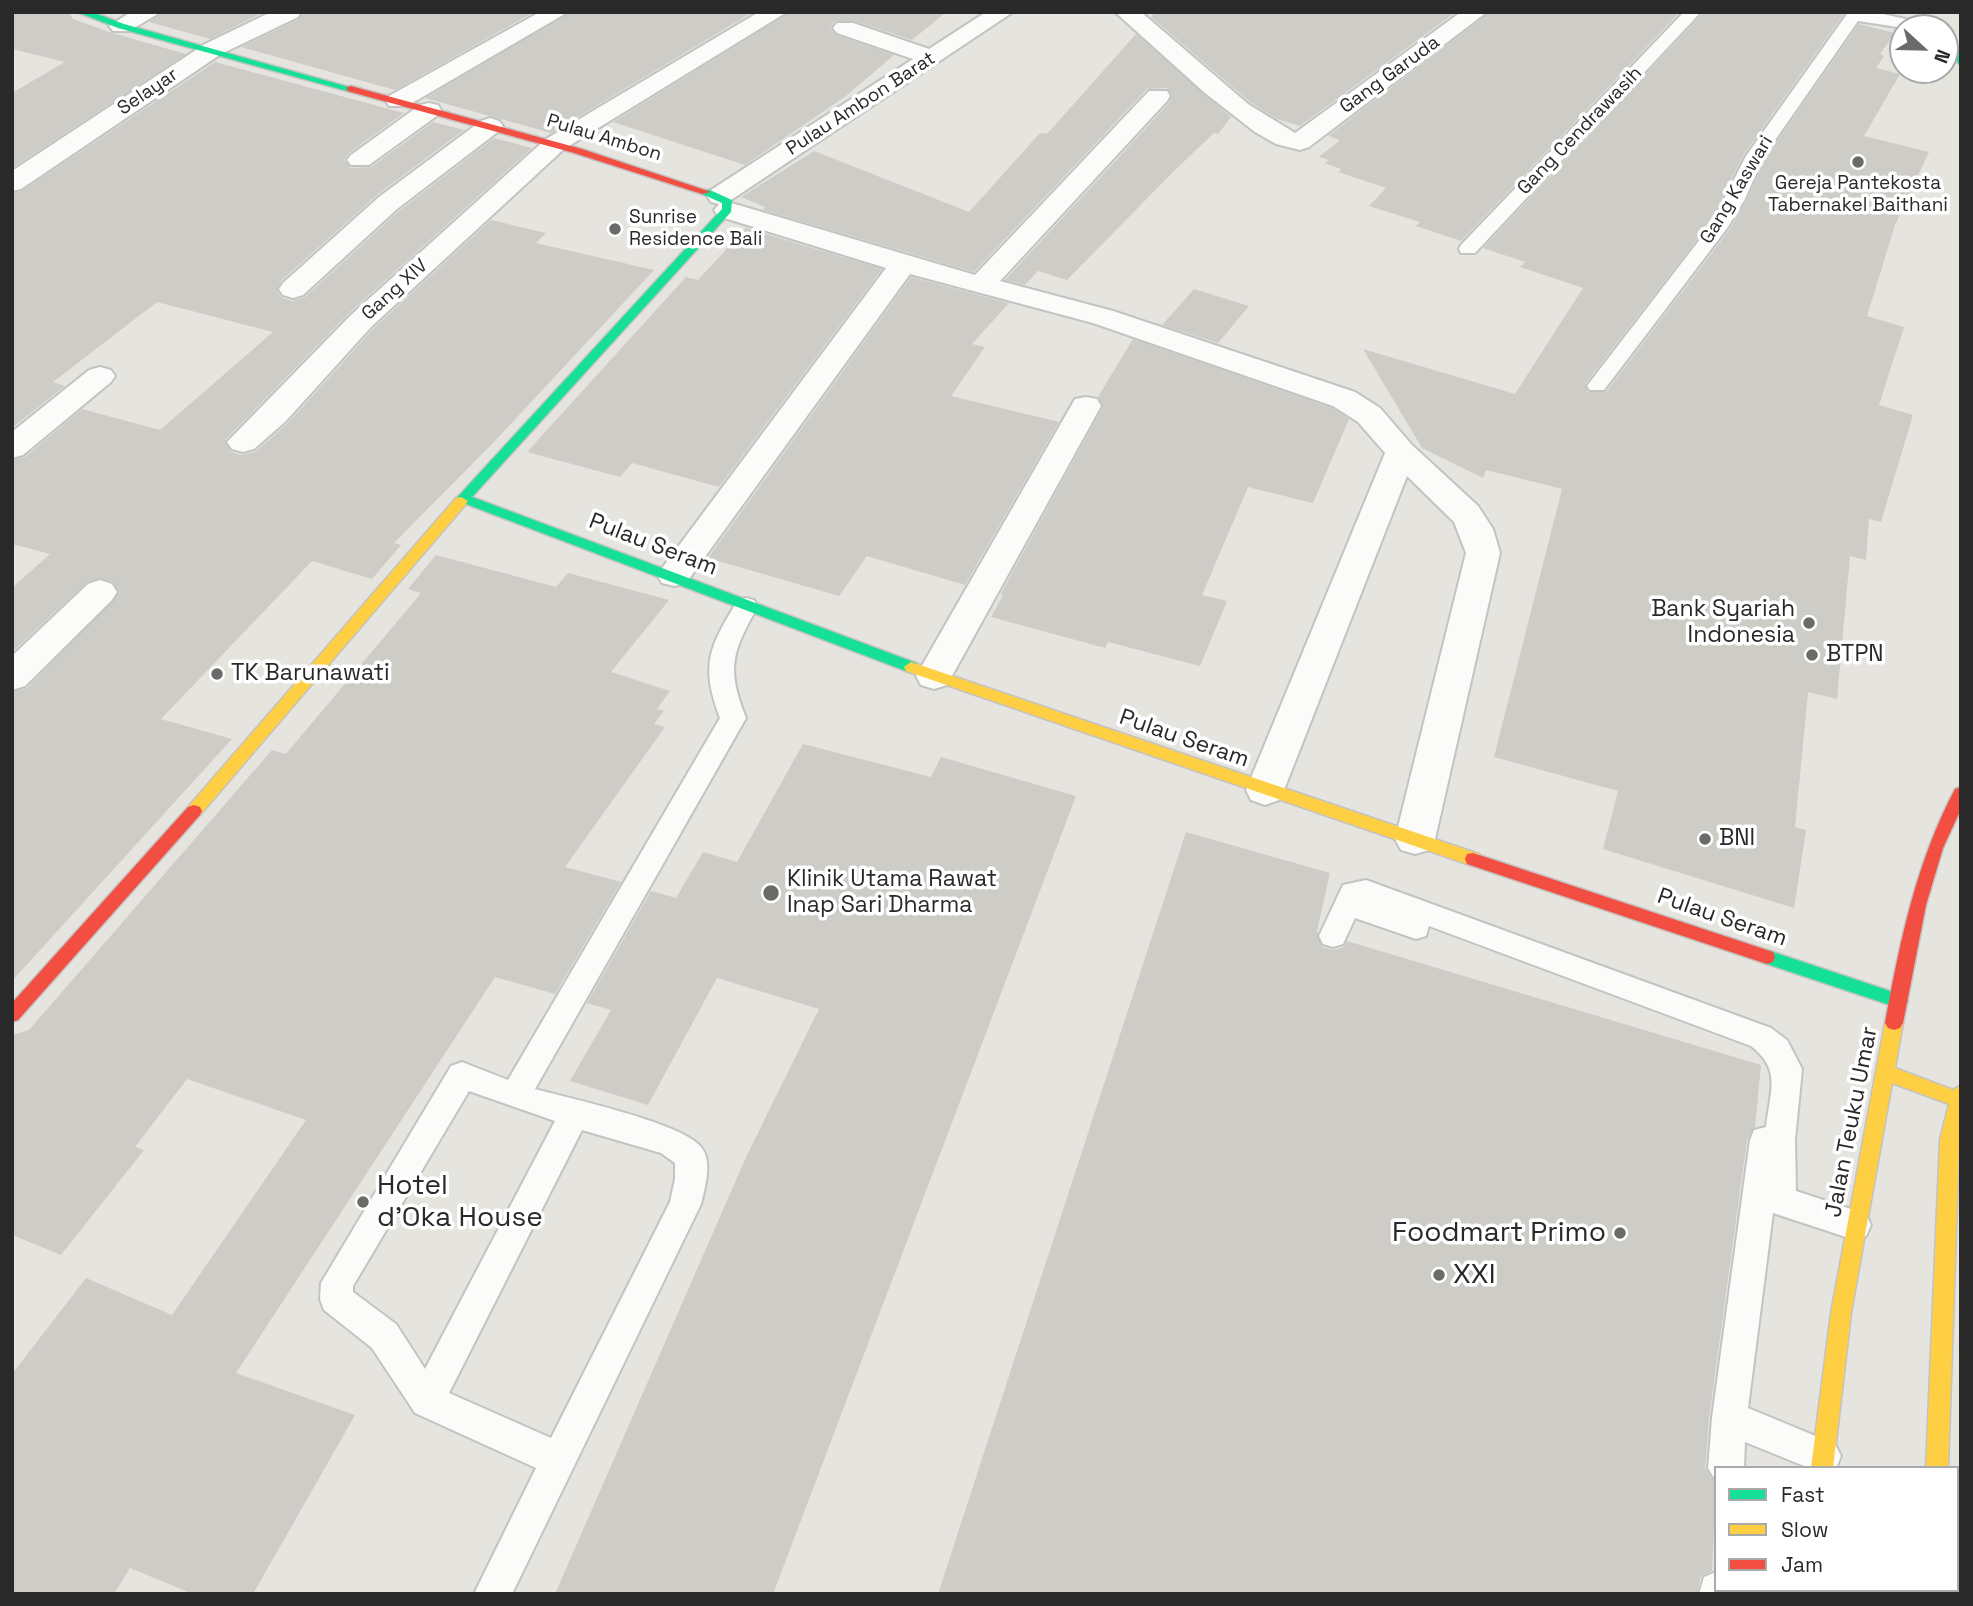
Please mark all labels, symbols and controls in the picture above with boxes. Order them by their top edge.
north arrow [1889,14,1959,84]
street label: Gang Garuda [1336,31,1444,119]
text: N [1928,46,1956,67]
street label: Pulau Ambon Barat [782,47,940,161]
street label: Gang Cendrawasih [1513,62,1647,200]
street label: Selayar [113,64,183,120]
street label: Pulau Ambon [544,110,664,166]
street label: Gang Kaswari [1696,132,1778,248]
marker: Gereja Pantekosta Tabernakel Baithani [1850,154,1866,170]
place label: Gereja Pantekosta Tabernakel Baithani [1768,173,1948,217]
place label: Sunrise Residence Bali [629,207,762,251]
marker: Sunrise Residence Bali [607,221,623,237]
street label: Gang XIV [357,255,433,325]
street label: Pulau Seram [585,508,721,582]
place label: Bank Syariah Indonesia [1651,596,1795,650]
marker: Bank Syariah Indonesia [1801,615,1817,631]
place label: BTPN [1826,641,1883,669]
marker: BTPN [1804,647,1820,663]
place label: TK Barunawati [231,660,390,688]
marker: TK Barunawati [209,666,225,682]
street label: Pulau Seram [1115,704,1253,774]
place label: BNI [1719,825,1755,853]
marker: BNI [1697,831,1713,847]
place label: Klinik Utama Rawat Inap Sari Dharma [787,866,997,920]
marker: Klinik Utama Rawat Inap Sari Dharma [761,883,781,903]
street label: Pulau Seram [1653,883,1791,953]
street label: Jalan Teuku Umar [1820,1024,1884,1220]
place label: Hotel d'Oka House [377,1169,543,1235]
marker: Hotel d'Oka House [355,1194,371,1210]
place label: Foodmart Primo [1392,1216,1606,1250]
marker: Foodmart Primo [1612,1225,1628,1241]
place label: XXI [1453,1258,1496,1292]
marker: XXI [1431,1267,1447,1283]
legend [1714,1466,1959,1592]
text: Fast [1781,1481,1825,1508]
text: Slow [1781,1516,1829,1543]
text: Jam [1781,1551,1823,1578]

